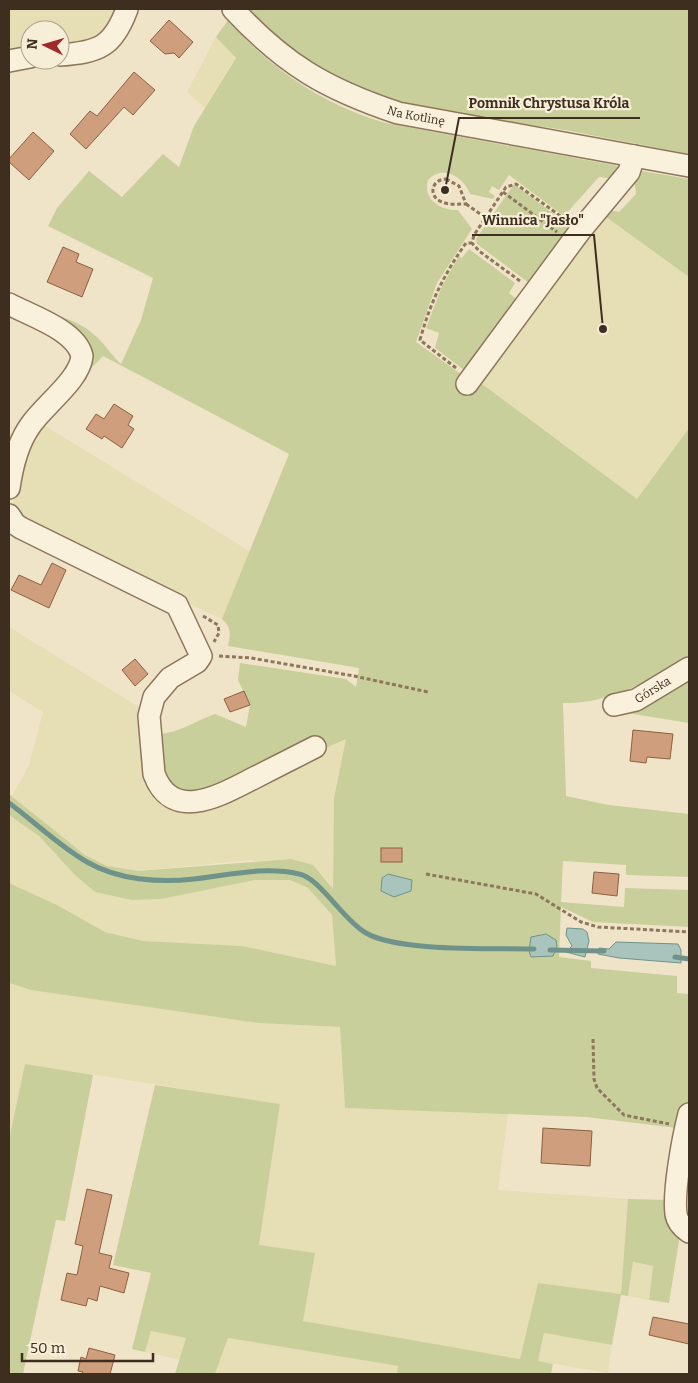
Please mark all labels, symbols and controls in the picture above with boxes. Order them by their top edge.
north arrow [20,20,70,70]
text: N [24,38,42,50]
callout: Pomnik Chrystusa Króla [459,89,640,118]
text: Pomnik Chrystusa Króla [469,95,630,112]
street label: Na Kotlinę [385,103,446,128]
callout: Winnica "Jasło" [472,206,594,235]
text: Winnica "Jasło" [482,212,584,229]
street label: Górska [632,673,674,706]
scale bar [22,1330,154,1362]
text: 50 m [30,1339,66,1357]

